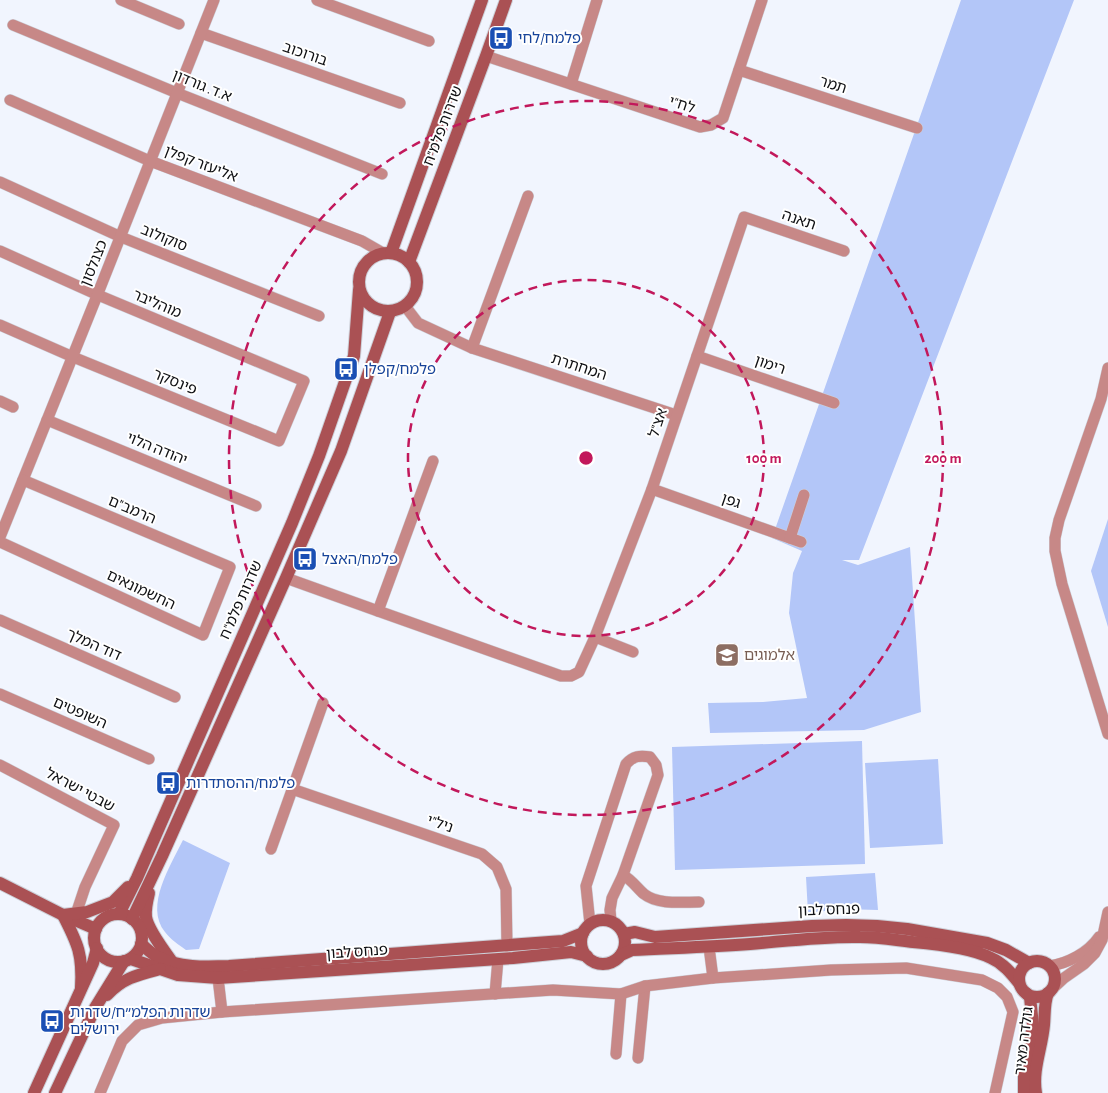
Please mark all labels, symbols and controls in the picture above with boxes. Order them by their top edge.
bus stop icon: פלמח/לחי [488,25,514,51]
place label: פלמח/לחי [518,31,581,46]
street label: בורוכוב [281,39,330,69]
street label: א.ד. גורדון [170,67,234,105]
street label: תמר [818,74,848,96]
street label: שדרות פלמ"ח [421,84,465,168]
street label: לח"י [667,94,697,116]
street label: אליעזר קפלן [162,143,240,185]
street label: תאנה [780,207,818,233]
street label: סוקולוב [139,222,189,254]
street label: כצנלסון [78,238,110,288]
street label: מוהליבר [131,287,184,321]
street label: המחתרת [549,351,609,383]
street label: רימון [753,353,787,377]
bus stop icon: פלמח/קפלן [333,356,359,382]
place label: פלמח/קפלן [364,362,436,377]
street label: פינסקר [151,366,199,398]
street label: אצ"ל [646,406,670,440]
street label: יהודה הלוי [125,430,189,468]
centre of rings [577,449,595,467]
text: 100 m [746,451,782,466]
text: 200 m [924,451,962,466]
street label: גפן [719,491,743,511]
street label: הרמב"ם [106,493,158,527]
bus stop icon: פלמח/האצל [292,546,318,572]
place label: פלמח/האצל [322,552,398,567]
street label: שדרות פלמ"ח [217,558,265,642]
street label: החשמונאים [104,568,178,612]
street label: דוד המלך [64,626,124,664]
school or university icon: אלמוגים [714,642,740,668]
place label: אלמוגים [744,648,795,663]
street label: השופטים [51,694,109,732]
street label: שבטי ישראל [43,766,117,814]
bus stop icon: פלמח/ההסתדרות [155,770,181,796]
place label: פלמח/ההסתדרות [186,776,295,791]
street label: ניל"י [425,813,455,835]
street label: פנחס לבון [798,901,860,919]
street label: פנחס לבון [326,942,388,962]
place label: שדרות הפלמ״ח/שדרות ירושלים [70,1005,211,1037]
street label: גולדה מאיר [1012,1006,1036,1076]
bus stop icon: שדרות הפלמ״ח/שדרות ירושלים [39,1008,65,1034]

